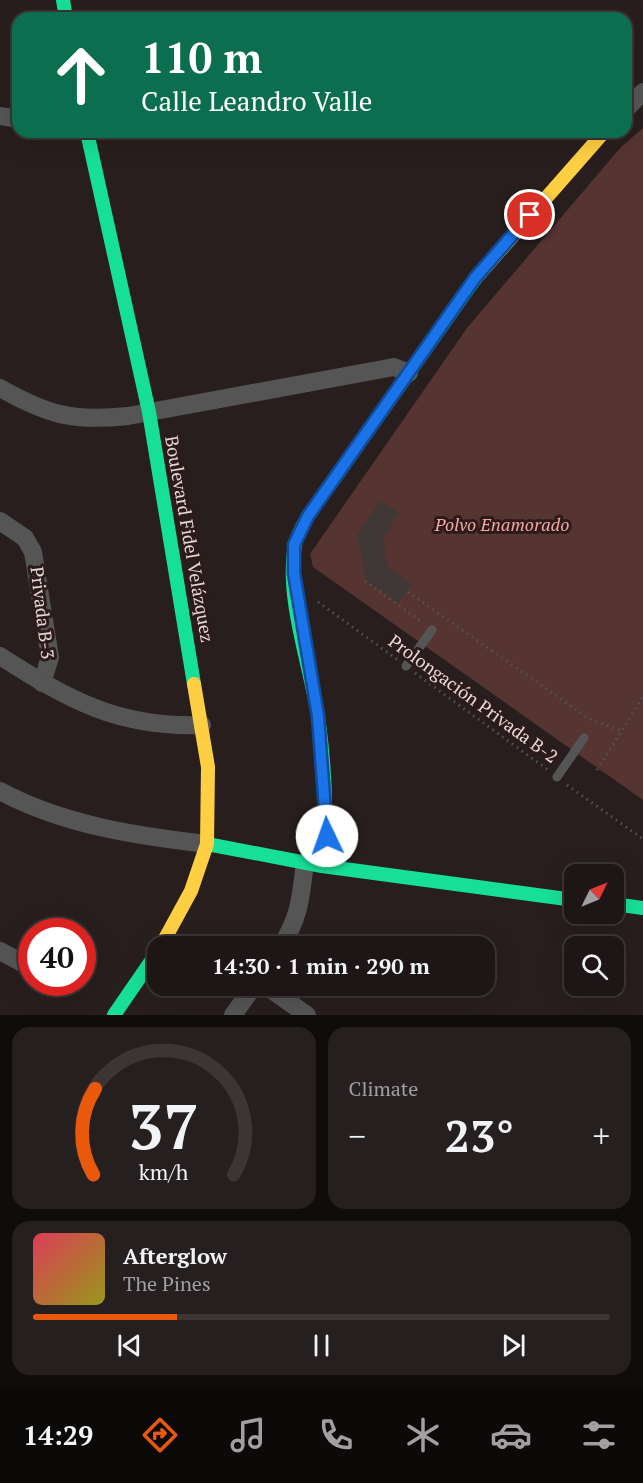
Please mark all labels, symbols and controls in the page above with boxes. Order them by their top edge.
text: 110 m [141,29,262,85]
icon: ahead [42,36,120,114]
text: Calle Leandro Valle [141,83,372,119]
pin [504,189,555,240]
icon: arrive [513,198,546,231]
street label: Boulevard Fidel Velázquez [160,434,220,644]
park label: Polvo Enamorado [434,512,569,536]
street label: Privada B-3 [25,565,61,661]
street label: Prolongación Privada B-2 [384,629,563,768]
position arrow [295,804,359,868]
north arrow [564,864,624,924]
map controls [564,864,624,996]
speed limit sign: 40 [18,918,96,996]
button: search [564,936,624,996]
text: 14:30 · 1 min · 290 m [212,951,430,980]
text: Climate [349,1075,418,1102]
text: 37 [128,1084,199,1167]
text: 23° [445,1105,514,1165]
text: − [349,1114,366,1157]
text: + [592,1114,610,1157]
text: km/h [139,1158,189,1186]
text: Afterglow [123,1241,227,1270]
text: The Pines [123,1270,211,1297]
icon: previous [113,1329,146,1362]
icon: pause [305,1329,338,1362]
icon: next [497,1329,530,1362]
icon: directions [139,1414,181,1456]
icon: music [227,1414,269,1456]
icon: phone [315,1414,357,1456]
icon: climate [402,1414,444,1456]
icon: car [490,1414,532,1456]
icon: filters [578,1414,620,1456]
text: 14:29 [23,1417,93,1453]

